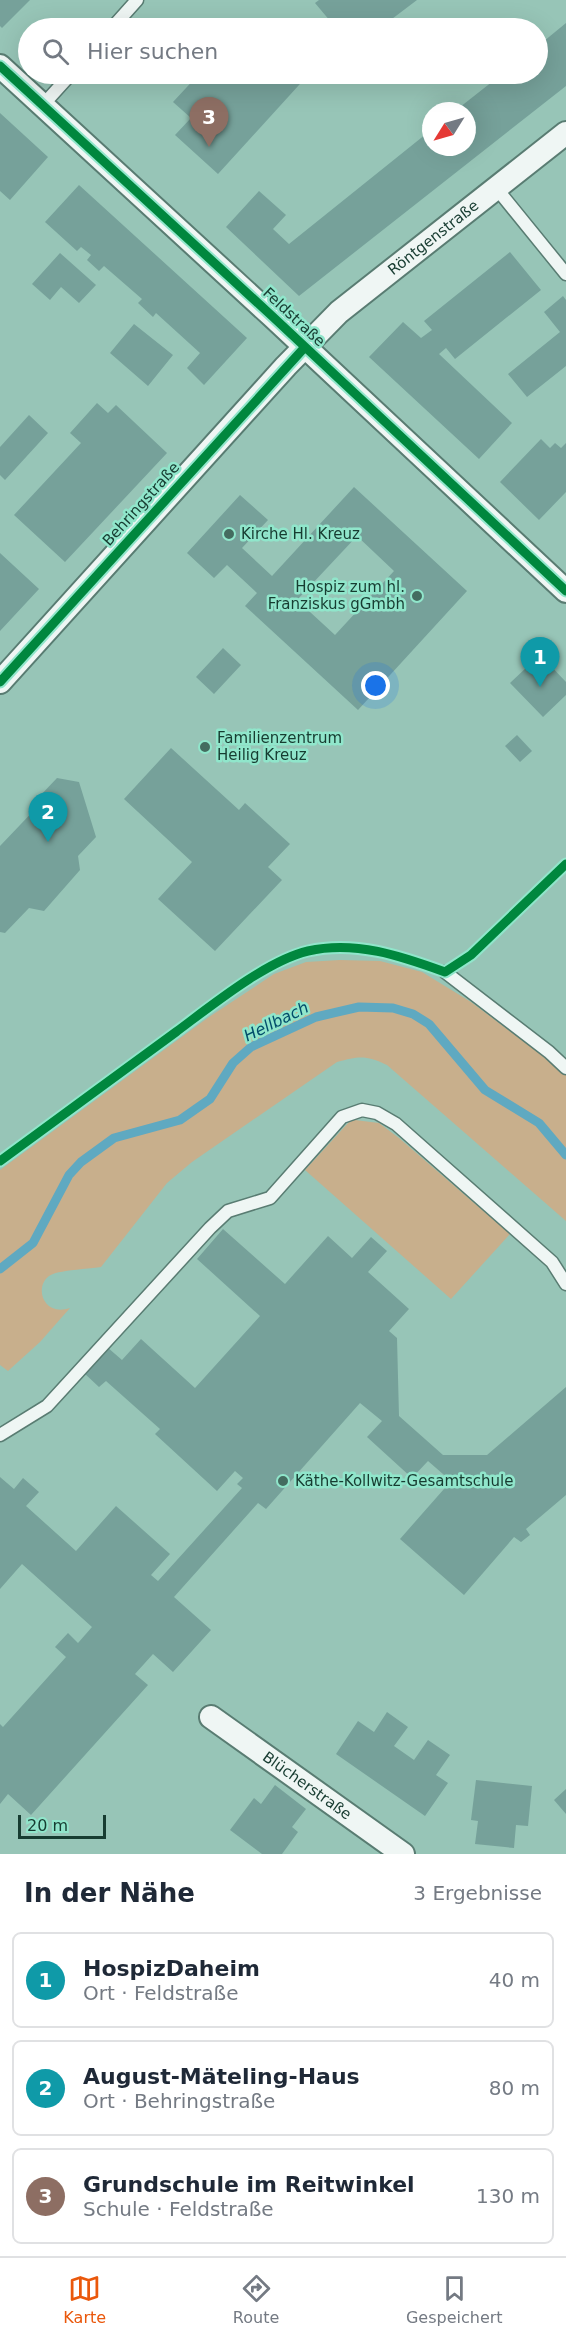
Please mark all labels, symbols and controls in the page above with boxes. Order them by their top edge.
search box [18,18,548,84]
icon: search [39,35,72,68]
text: Hier suchen [87,39,218,64]
pin: 3 [190,98,228,147]
north arrow [422,102,476,156]
street label: Röntgenstraße [384,196,482,279]
street label: Feldstraße [259,284,329,350]
street label: Behringstraße [99,459,183,549]
place label: Kirche Hl. Kreuz [241,525,360,543]
marker: Kirche Hl. Kreuz [222,527,236,541]
place label: Hospiz zum hl. Franziskus gGmbh [268,578,405,613]
marker: Hospiz zum hl. Franziskus gGmbh [410,589,424,603]
pin: 1 [520,638,560,687]
your location [361,671,390,700]
place label: Familienzentrum Heilig Kreuz [217,729,342,764]
marker: Familienzentrum Heilig Kreuz [198,740,212,754]
pin: 2 [28,792,68,842]
water label: Hellbach [241,998,312,1045]
place label: Käthe-Kollwitz-Gesamtschule [295,1472,513,1490]
marker: Käthe-Kollwitz-Gesamtschule [276,1474,290,1488]
street label: Blücherstraße [259,1748,355,1823]
scale bar [18,1812,106,1840]
text: 20 m [27,1816,68,1835]
text: In der Nähe [24,1878,195,1908]
text: 3 Ergebnisse [413,1881,542,1905]
text: HospizDaheim [83,1956,260,1981]
text: 1 [39,1968,52,1992]
text: 40 m [489,1968,540,1992]
text: Ort · Feldstraße [83,1981,239,2005]
text: August-Mäteling-Haus [83,2064,360,2089]
text: 2 [39,2076,52,2100]
text: 80 m [489,2076,540,2100]
text: Ort · Behringstraße [83,2089,275,2113]
text: Grundschule im Reitwinkel [83,2172,415,2197]
text: 3 [39,2184,52,2208]
text: 130 m [476,2184,540,2208]
text: Schule · Feldstraße [83,2197,274,2221]
tab: Karte [63,2272,106,2327]
tab: Route [233,2272,279,2327]
tab: Gespeichert [406,2272,503,2327]

